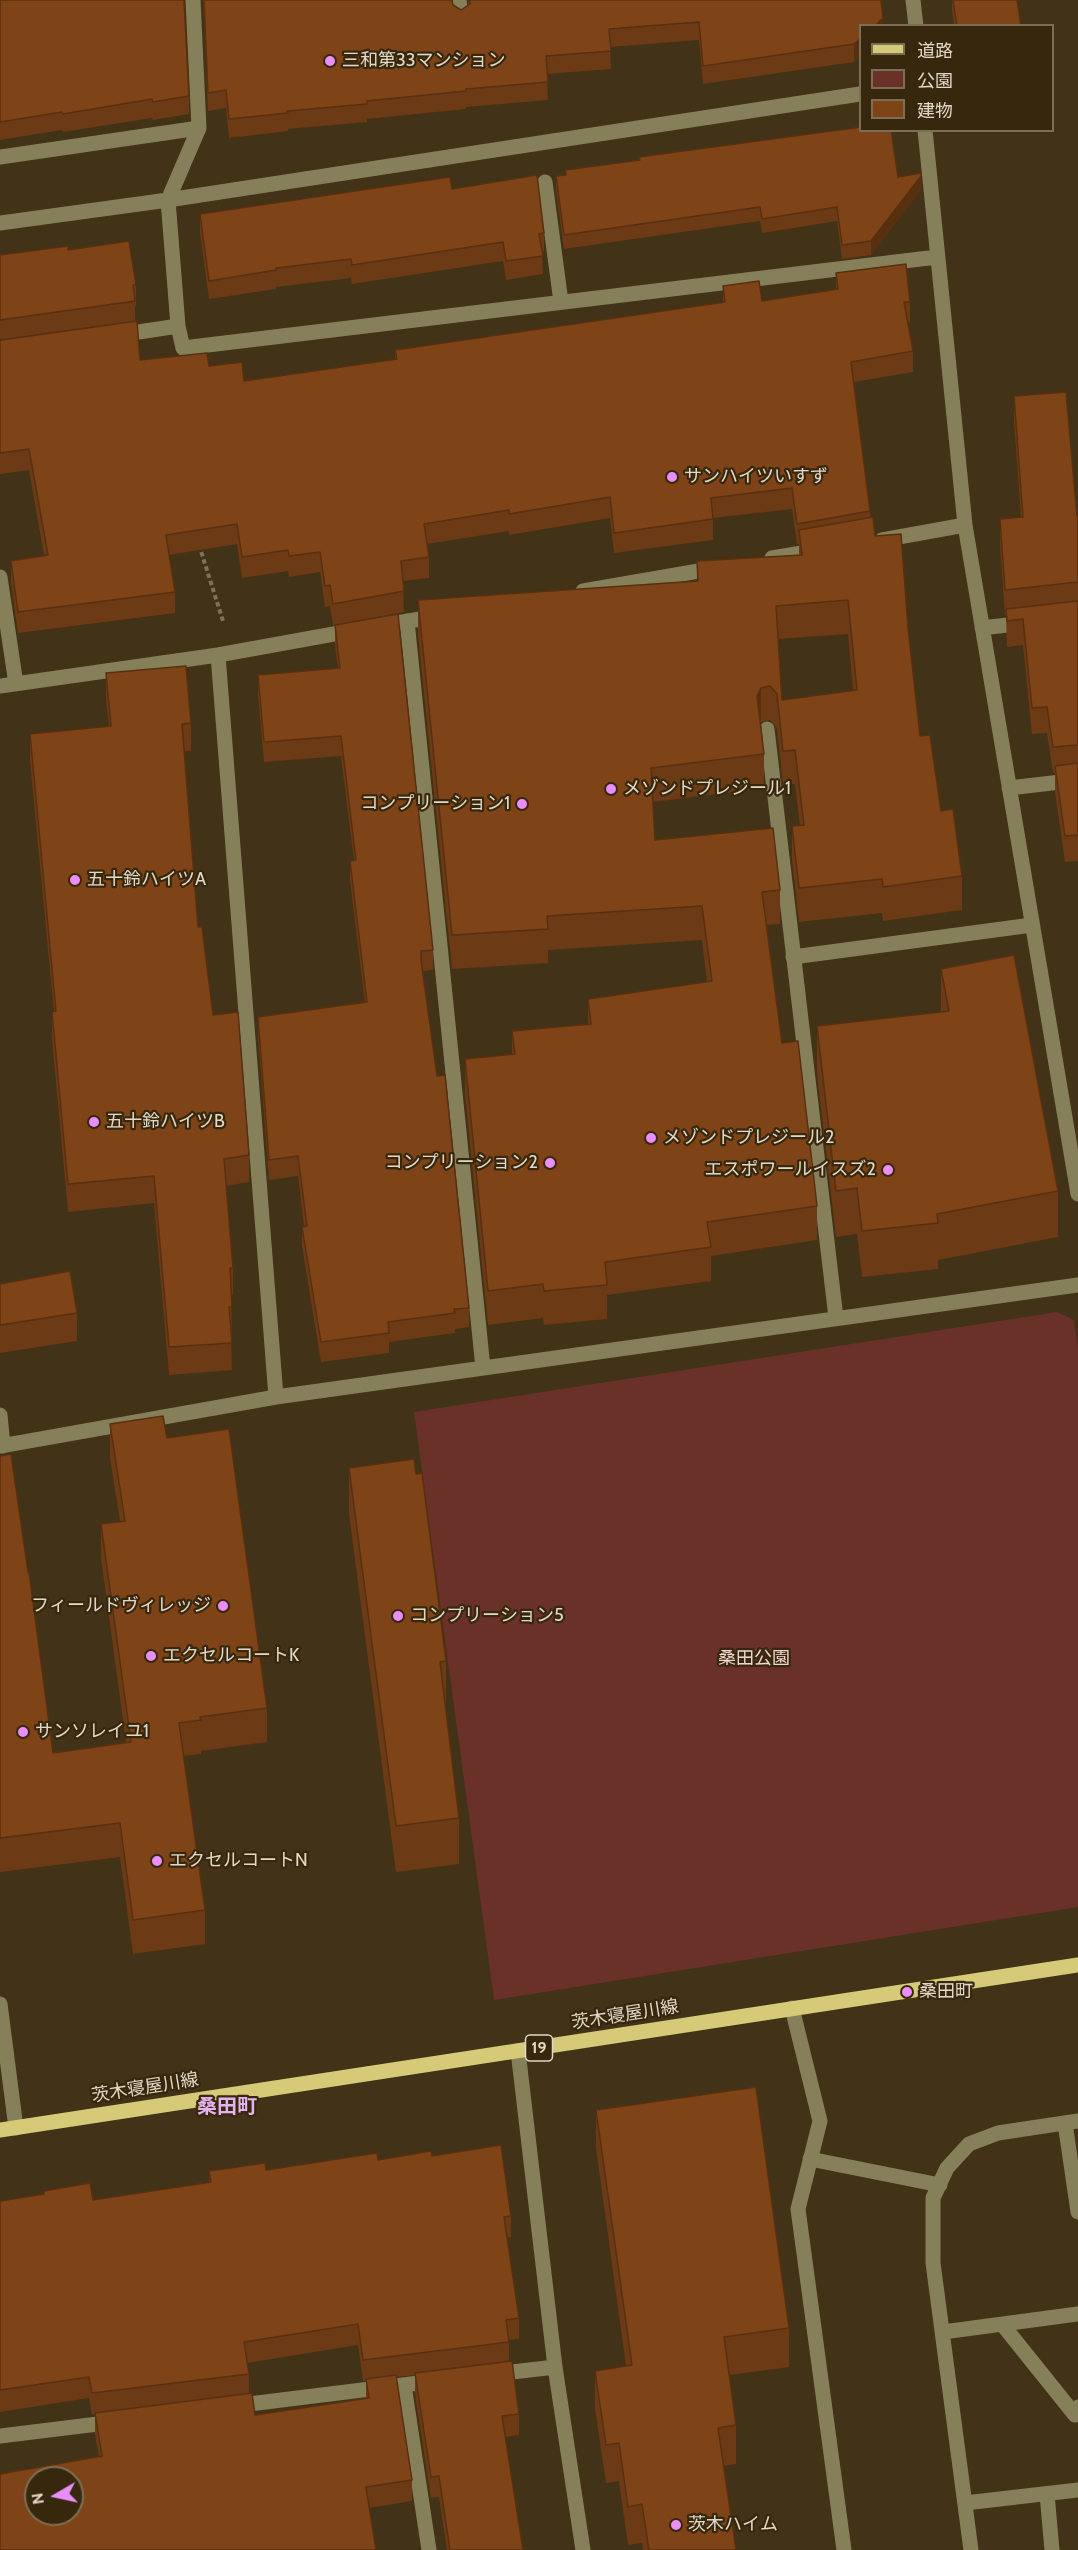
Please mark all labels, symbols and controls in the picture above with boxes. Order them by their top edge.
legend [859,24,1054,132]
text: 道路 [917,40,953,62]
place label: 三和第33マンション [342,50,505,72]
marker: 三和第33マンション [323,54,337,68]
text: 公園 [917,70,953,92]
text: 建物 [917,100,953,122]
place label: サンハイツいすず [684,466,828,488]
marker: サンハイツいすず [665,470,679,484]
place label: メゾンドプレジール1 [623,778,791,800]
marker: メゾンドプレジール1 [604,782,618,796]
place label: コンプリーション1 [360,793,510,815]
marker: コンプリーション1 [515,797,529,811]
place label: 五十鈴ハイツA [87,869,206,891]
marker: 五十鈴ハイツA [68,873,82,887]
place label: 五十鈴ハイツB [106,1111,225,1133]
marker: 五十鈴ハイツB [87,1115,101,1129]
place label: メゾンドプレジール2 [663,1127,834,1149]
marker: メゾンドプレジール2 [644,1131,658,1145]
place label: コンプリーション2 [385,1152,538,1174]
marker: コンプリーション2 [543,1156,557,1170]
place label: エスポワールイスズ2 [705,1159,876,1181]
marker: エスポワールイスズ2 [881,1163,895,1177]
place label: フィールドヴィレッジ [31,1595,211,1617]
marker: フィールドヴィレッジ [216,1599,230,1613]
place label: コンプリーション5 [410,1605,564,1627]
marker: コンプリーション5 [391,1609,405,1623]
place label: エクセルコートK [163,1645,299,1667]
park label: 桑田公園 [718,1648,790,1670]
marker: エクセルコートK [144,1649,158,1663]
place label: サンソレイユ1 [35,1721,149,1743]
marker: サンソレイユ1 [16,1725,30,1739]
place label: エクセルコートN [169,1850,308,1872]
marker: エクセルコートN [150,1854,164,1868]
place label: 桑田町 [919,1981,973,2003]
marker: 桑田町 [900,1985,914,1999]
street label: 茨木寝屋川線 [570,1996,680,2034]
road number: 19 [526,2035,552,2061]
street label: 茨木寝屋川線 [90,2069,200,2107]
district label: 桑田町 [197,2095,257,2119]
north arrow [24,2466,84,2526]
text: N [27,2492,48,2506]
place label: 茨木ハイム [688,2514,778,2536]
marker: 茨木ハイム [669,2518,683,2532]

